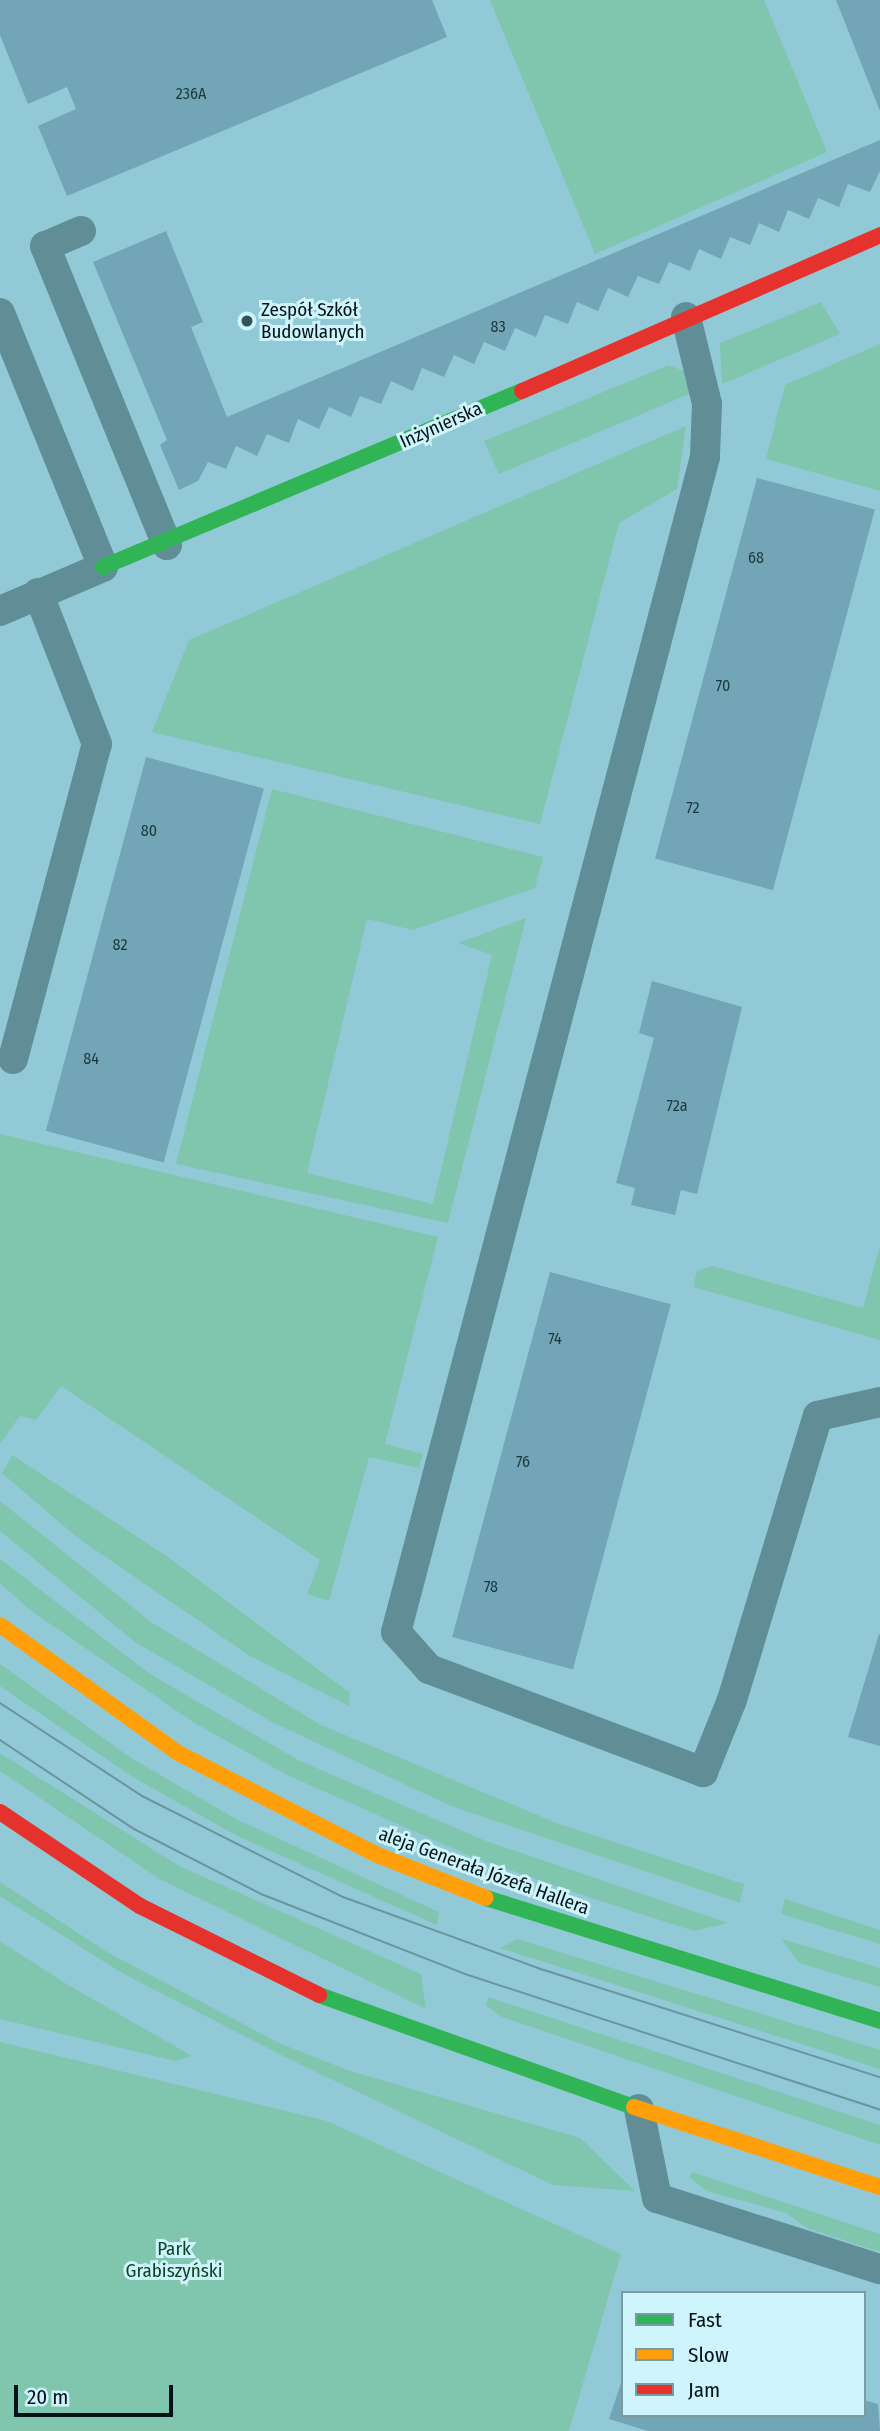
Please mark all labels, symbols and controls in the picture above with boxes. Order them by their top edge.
house number: 236A [176,84,206,104]
place label: Zespół Szkół Budowlanych [261,299,365,343]
marker: Zespół Szkół Budowlanych [239,313,255,329]
house number: 83 [490,317,506,337]
street label: Inżynierska [396,397,486,453]
house number: 68 [748,548,764,568]
house number: 70 [716,676,730,696]
house number: 72 [686,798,700,818]
house number: 80 [141,821,157,841]
house number: 82 [113,935,127,955]
house number: 84 [83,1049,99,1069]
house number: 72a [666,1096,688,1116]
house number: 74 [548,1329,562,1349]
house number: 76 [516,1452,530,1472]
house number: 78 [484,1577,498,1597]
street label: aleja Generała Józefa Hallera [376,1822,592,1920]
park label: Park Grabiszyński [126,2238,222,2282]
legend [621,2291,866,2417]
text: Fast [688,2307,722,2333]
text: Slow [688,2342,729,2368]
scale bar [18,2372,177,2416]
text: Jam [688,2377,720,2403]
text: 20 m [27,2384,68,2410]

